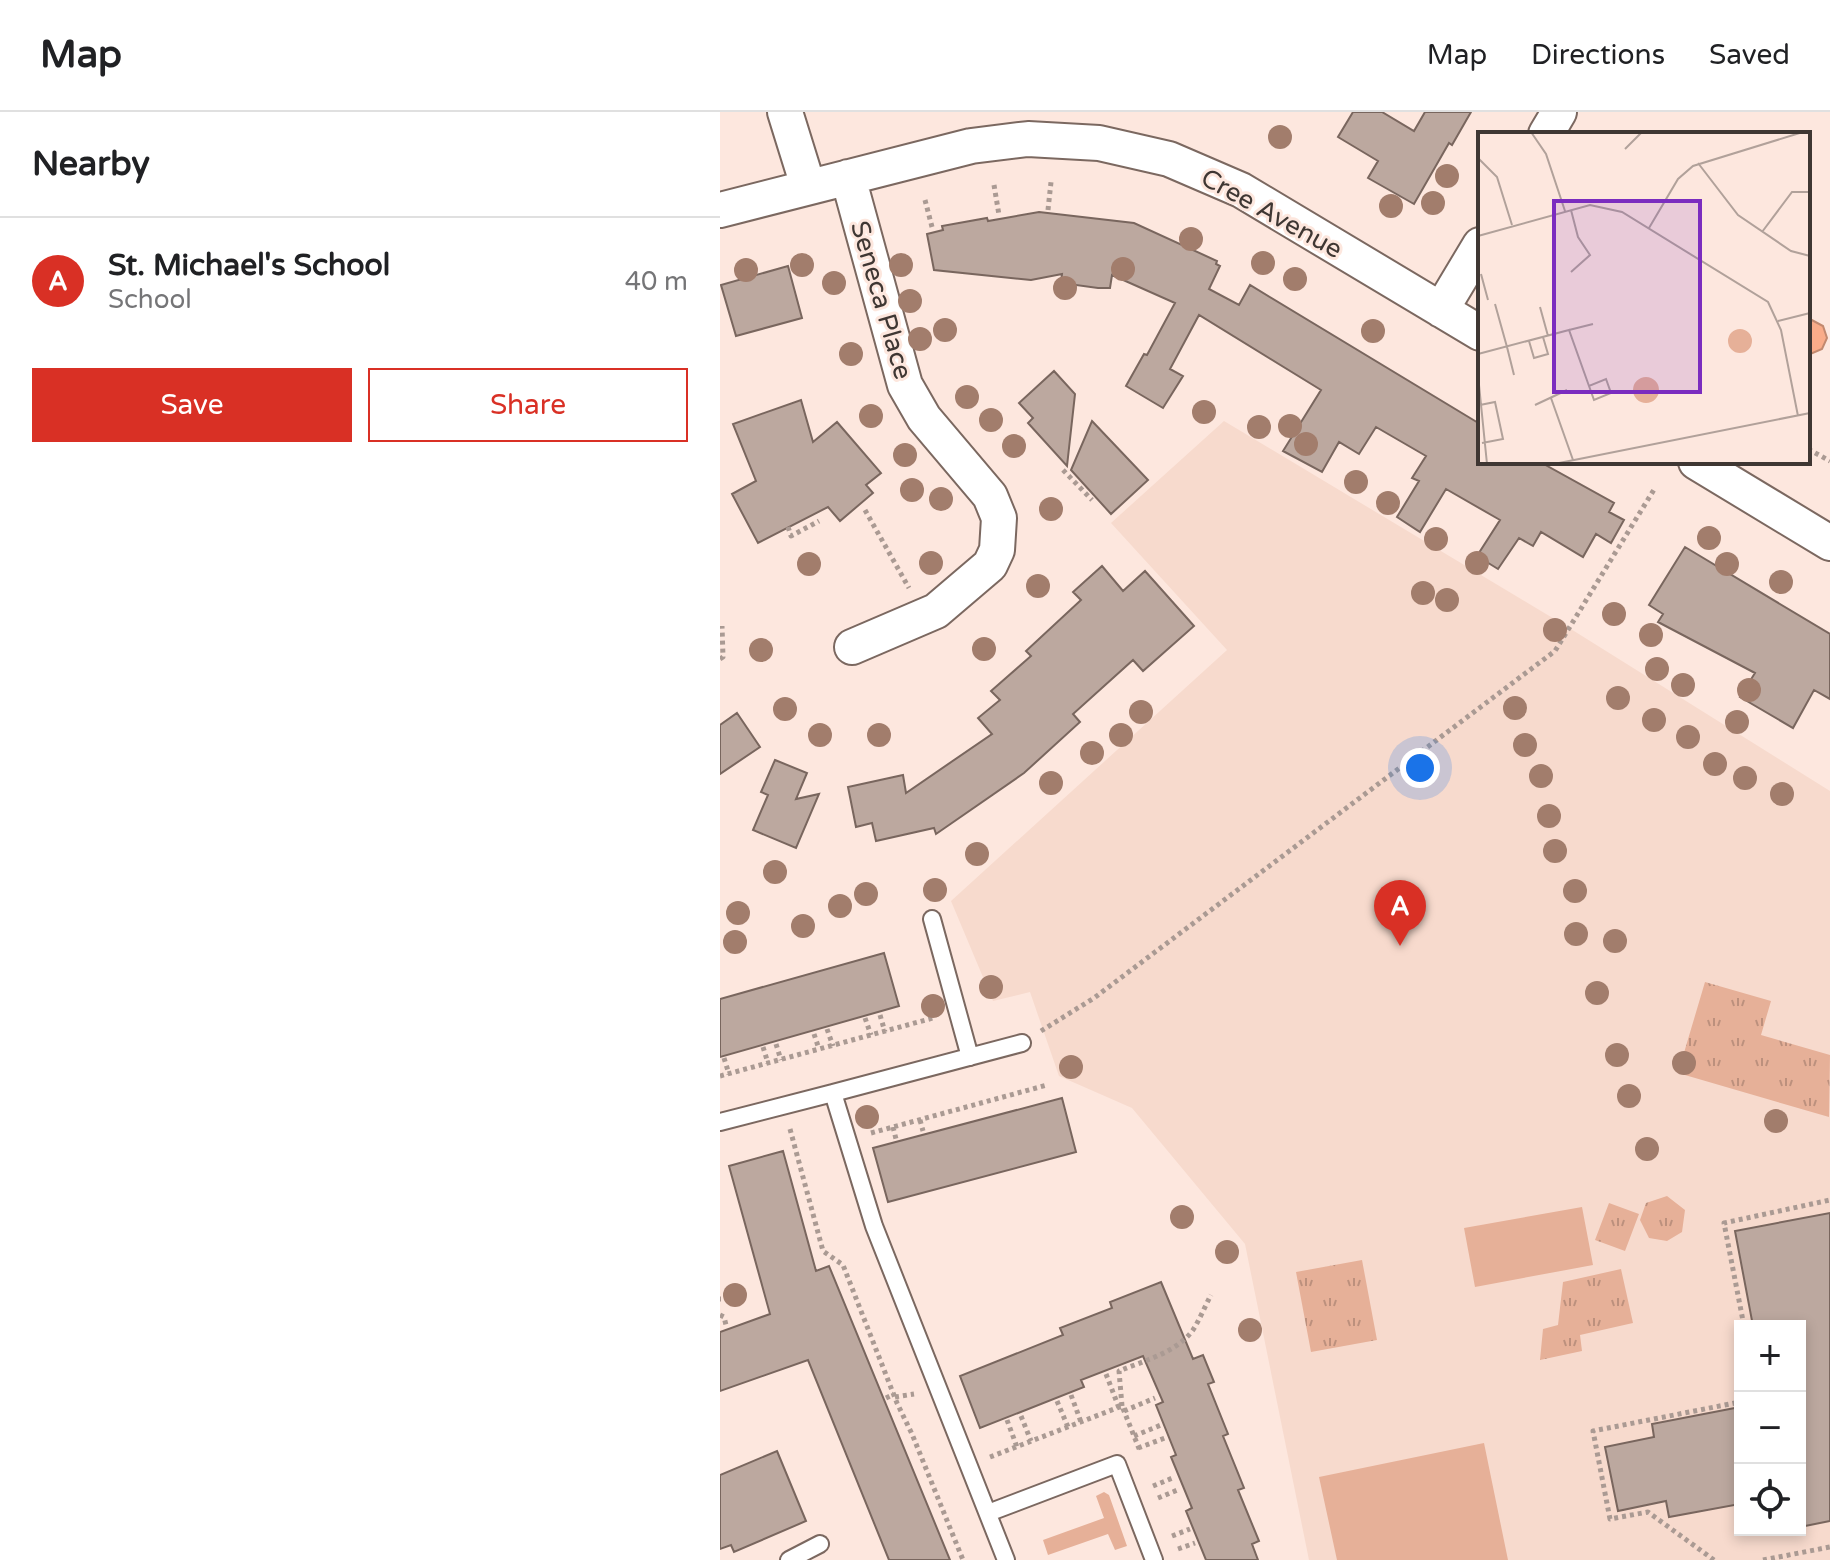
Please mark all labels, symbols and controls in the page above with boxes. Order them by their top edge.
text: Map [40,32,122,78]
text: Map [1427,38,1487,72]
text: Directions [1531,38,1665,72]
text: Saved [1709,38,1790,72]
inset map [1478,132,1810,464]
text: Nearby [32,144,150,185]
street label: Cree Avenue [1196,162,1348,265]
street label: Seneca Place [844,217,919,383]
text: St. Michael's School [108,247,390,284]
text: A [48,266,68,297]
text: 40 m [625,266,688,297]
text: School [108,284,192,315]
button: Save [32,368,352,442]
button: Share [368,368,688,442]
your location [1400,748,1440,788]
pin: A [1374,880,1426,946]
map controls [1734,1320,1806,1536]
button: + [1734,1320,1806,1392]
button: − [1734,1392,1806,1464]
button: locate [1734,1464,1806,1536]

